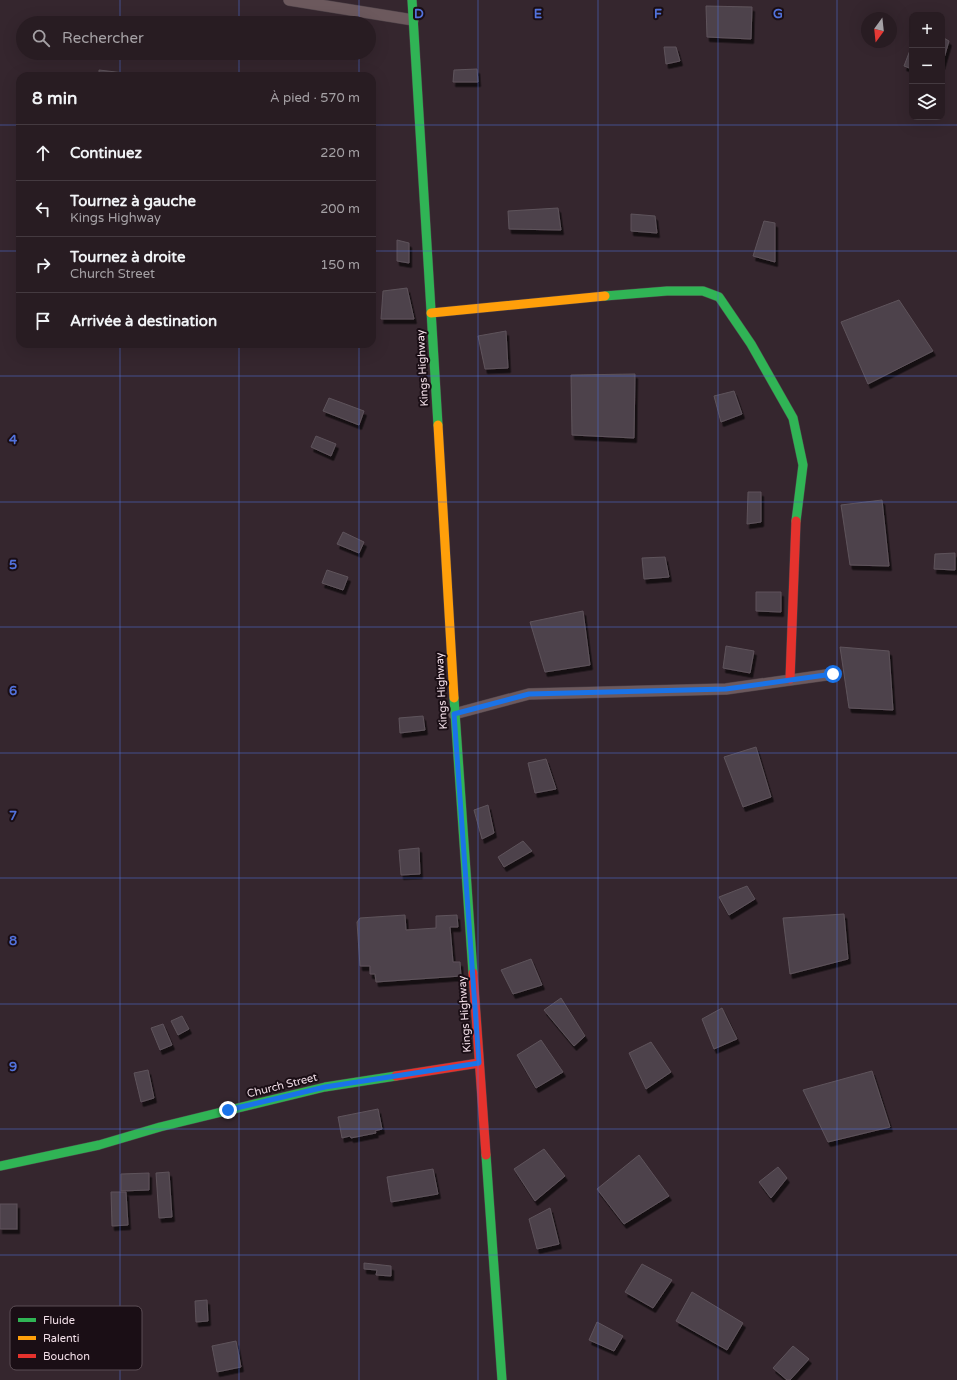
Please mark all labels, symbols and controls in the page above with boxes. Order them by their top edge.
text: D [414,6,424,22]
text: E [534,6,542,22]
text: F [654,6,662,22]
text: G [773,6,783,22]
north arrow [861,12,897,48]
map controls [909,12,945,120]
button: + [909,12,945,48]
search box [16,16,376,60]
icon: search [30,27,52,49]
text: Rechercher [62,29,144,47]
button: − [909,48,945,84]
button: layers [909,84,945,120]
text: 8 min [32,88,77,109]
text: À pied · 570 m [270,90,360,106]
icon: ahead [32,142,54,164]
text: Continuez [70,144,142,162]
text: 220 m [320,145,360,161]
text: Tournez à gauche [70,192,196,210]
icon: left [32,198,54,220]
text: 200 m [320,201,360,217]
text: Kings Highway [70,210,161,226]
text: Tournez à droite [70,248,185,266]
icon: right [32,254,54,276]
text: 150 m [320,257,360,273]
text: Church Street [70,266,155,282]
icon: arrive [32,310,54,332]
text: Arrivée à destination [70,312,217,330]
street label: Kings Highway [414,329,431,407]
text: 4 [9,432,18,448]
text: 5 [9,557,17,573]
street label: Kings Highway [433,652,450,730]
route start [824,665,842,683]
text: 6 [9,683,17,699]
text: 7 [9,808,17,824]
text: 8 [9,933,17,949]
street label: Kings Highway [455,975,474,1053]
text: 9 [9,1059,17,1075]
street label: Church Street [246,1070,319,1100]
route end [219,1101,237,1119]
legend [10,1306,142,1370]
text: Fluide [43,1314,75,1327]
text: Ralenti [43,1332,80,1345]
text: Bouchon [43,1350,90,1363]

